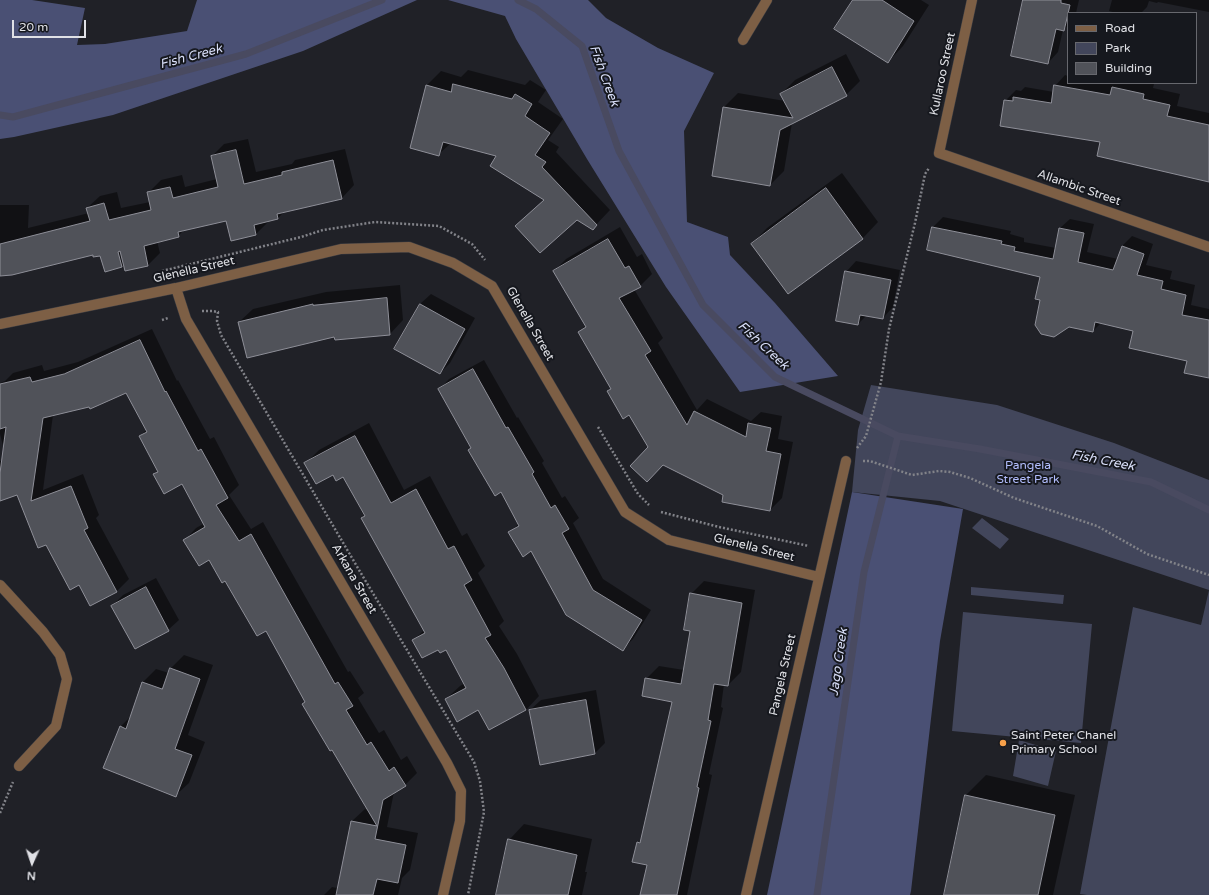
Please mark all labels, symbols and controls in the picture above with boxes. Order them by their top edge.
scale bar [14,12,88,38]
legend [1067,12,1197,84]
text: 20 m [19,20,48,34]
text: Road [1105,21,1135,35]
street label: Kullaroo Street [927,31,959,117]
water label: Fish Creek [158,41,224,73]
text: Park [1105,41,1131,55]
water label: Fish Creek [586,43,622,109]
text: Building [1105,61,1152,75]
street label: Allambic Street [1036,167,1122,209]
street label: Glenella Street [152,254,236,286]
street label: Glenella Street [503,284,557,364]
water label: Fish Creek [734,318,792,374]
water label: Fish Creek [1070,447,1136,475]
park label: Pangela Street Park [996,459,1060,487]
street label: Glenella Street [712,531,796,565]
street label: Arkana Street [328,542,380,616]
water label: Jago Creek [827,627,851,697]
street label: Pangela Street [767,633,799,717]
place label: Saint Peter Chanel Primary School [1011,729,1116,757]
marker: Saint Peter Chanel Primary School [998,738,1008,748]
north arrow [12,843,52,883]
text: N [27,869,36,882]

